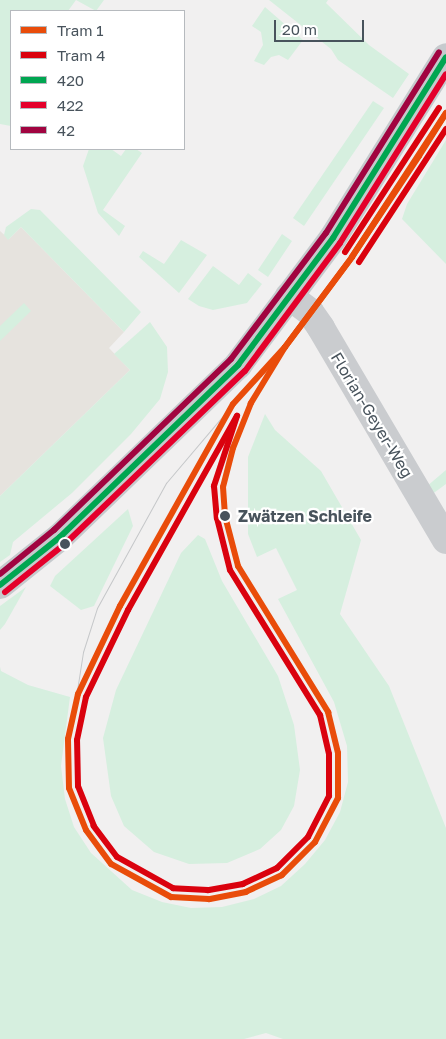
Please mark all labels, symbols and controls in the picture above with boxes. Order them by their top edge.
legend [10,10,185,150]
scale bar [276,10,366,42]
text: 20 m [282,20,317,38]
text: Tram 1 [57,21,103,39]
text: Tram 4 [57,46,105,64]
text: 420 [57,71,84,89]
text: 422 [57,96,84,114]
text: 42 [57,121,75,139]
street label: Florian-Geyer-Weg [327,349,417,481]
place label: Zwätzen Schleife [238,506,372,526]
marker: Zwätzen Schleife [216,507,234,525]
unlabelled marker [60,539,70,549]

